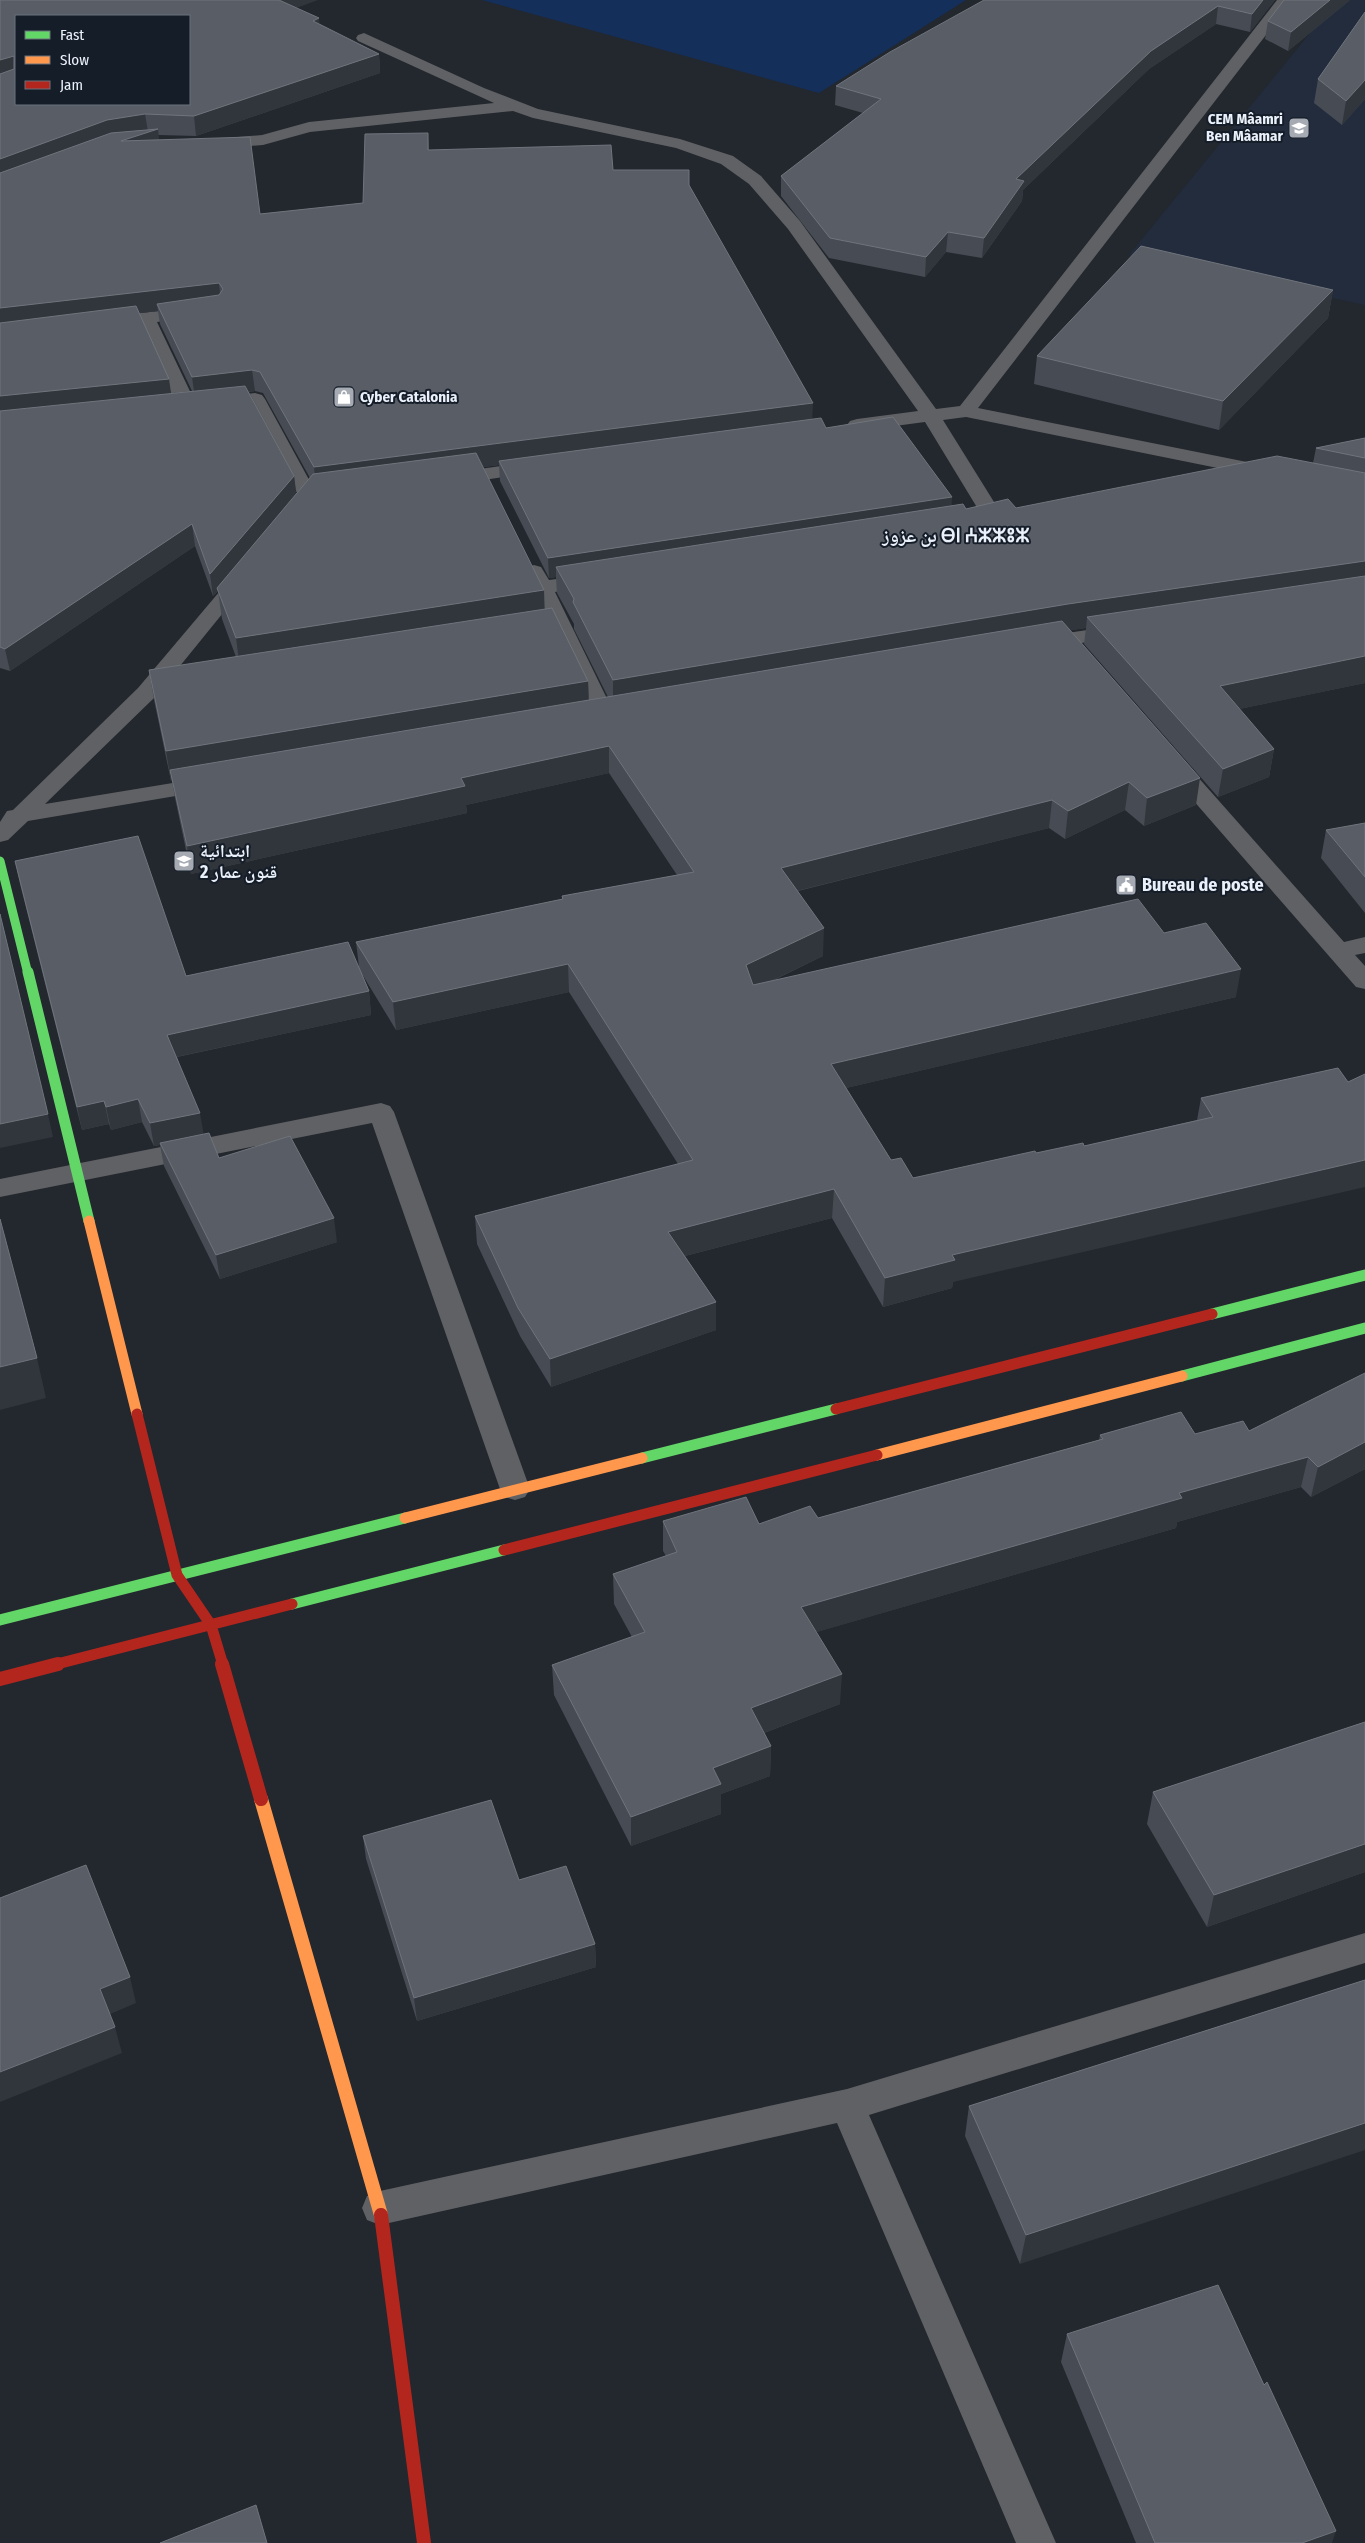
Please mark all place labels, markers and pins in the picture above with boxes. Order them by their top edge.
place label: CEM Mâamri Ben Mâamar [1206,110,1284,145]
school or university icon: CEM Mâamri Ben Mâamar [1287,116,1311,140]
shop icon: Cyber Catalonia [332,385,356,409]
place label: Cyber Catalonia [360,388,458,406]
place label: ابتدائية قنون عمار 2 [199,840,277,883]
school or university icon: ابتدائية قنون عمار 2 [172,849,196,873]
public building icon: Bureau de poste [1114,873,1138,897]
place label: Bureau de poste [1142,874,1264,896]

